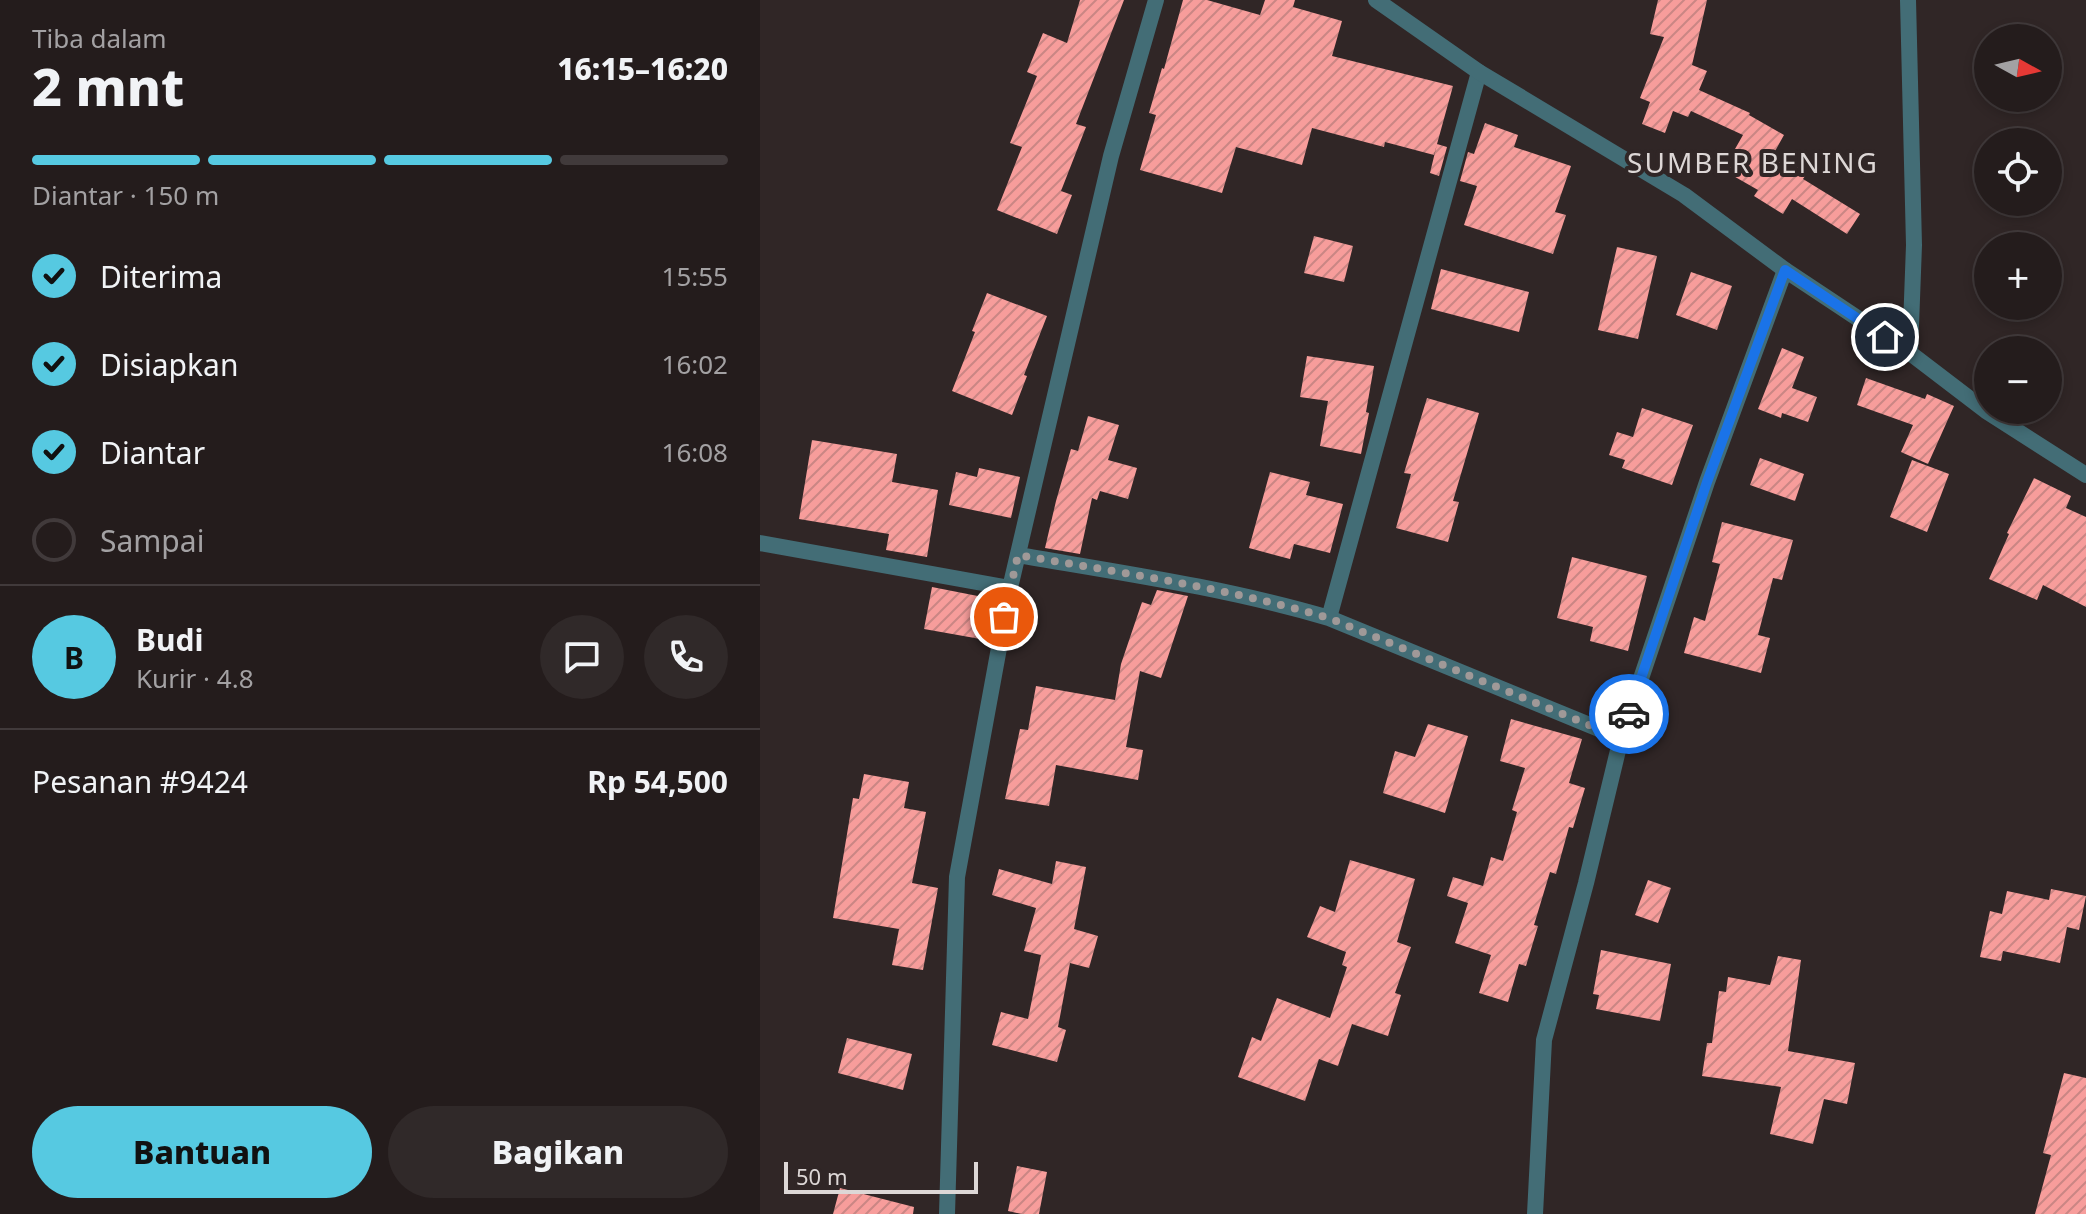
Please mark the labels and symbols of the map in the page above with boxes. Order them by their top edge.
north arrow [1974,24,2062,112]
district label: SUMBER BENING [1627,143,1879,181]
pin [1851,303,1919,371]
pin [970,583,1038,651]
courier [1589,674,1669,754]
scale bar [784,1158,978,1194]

